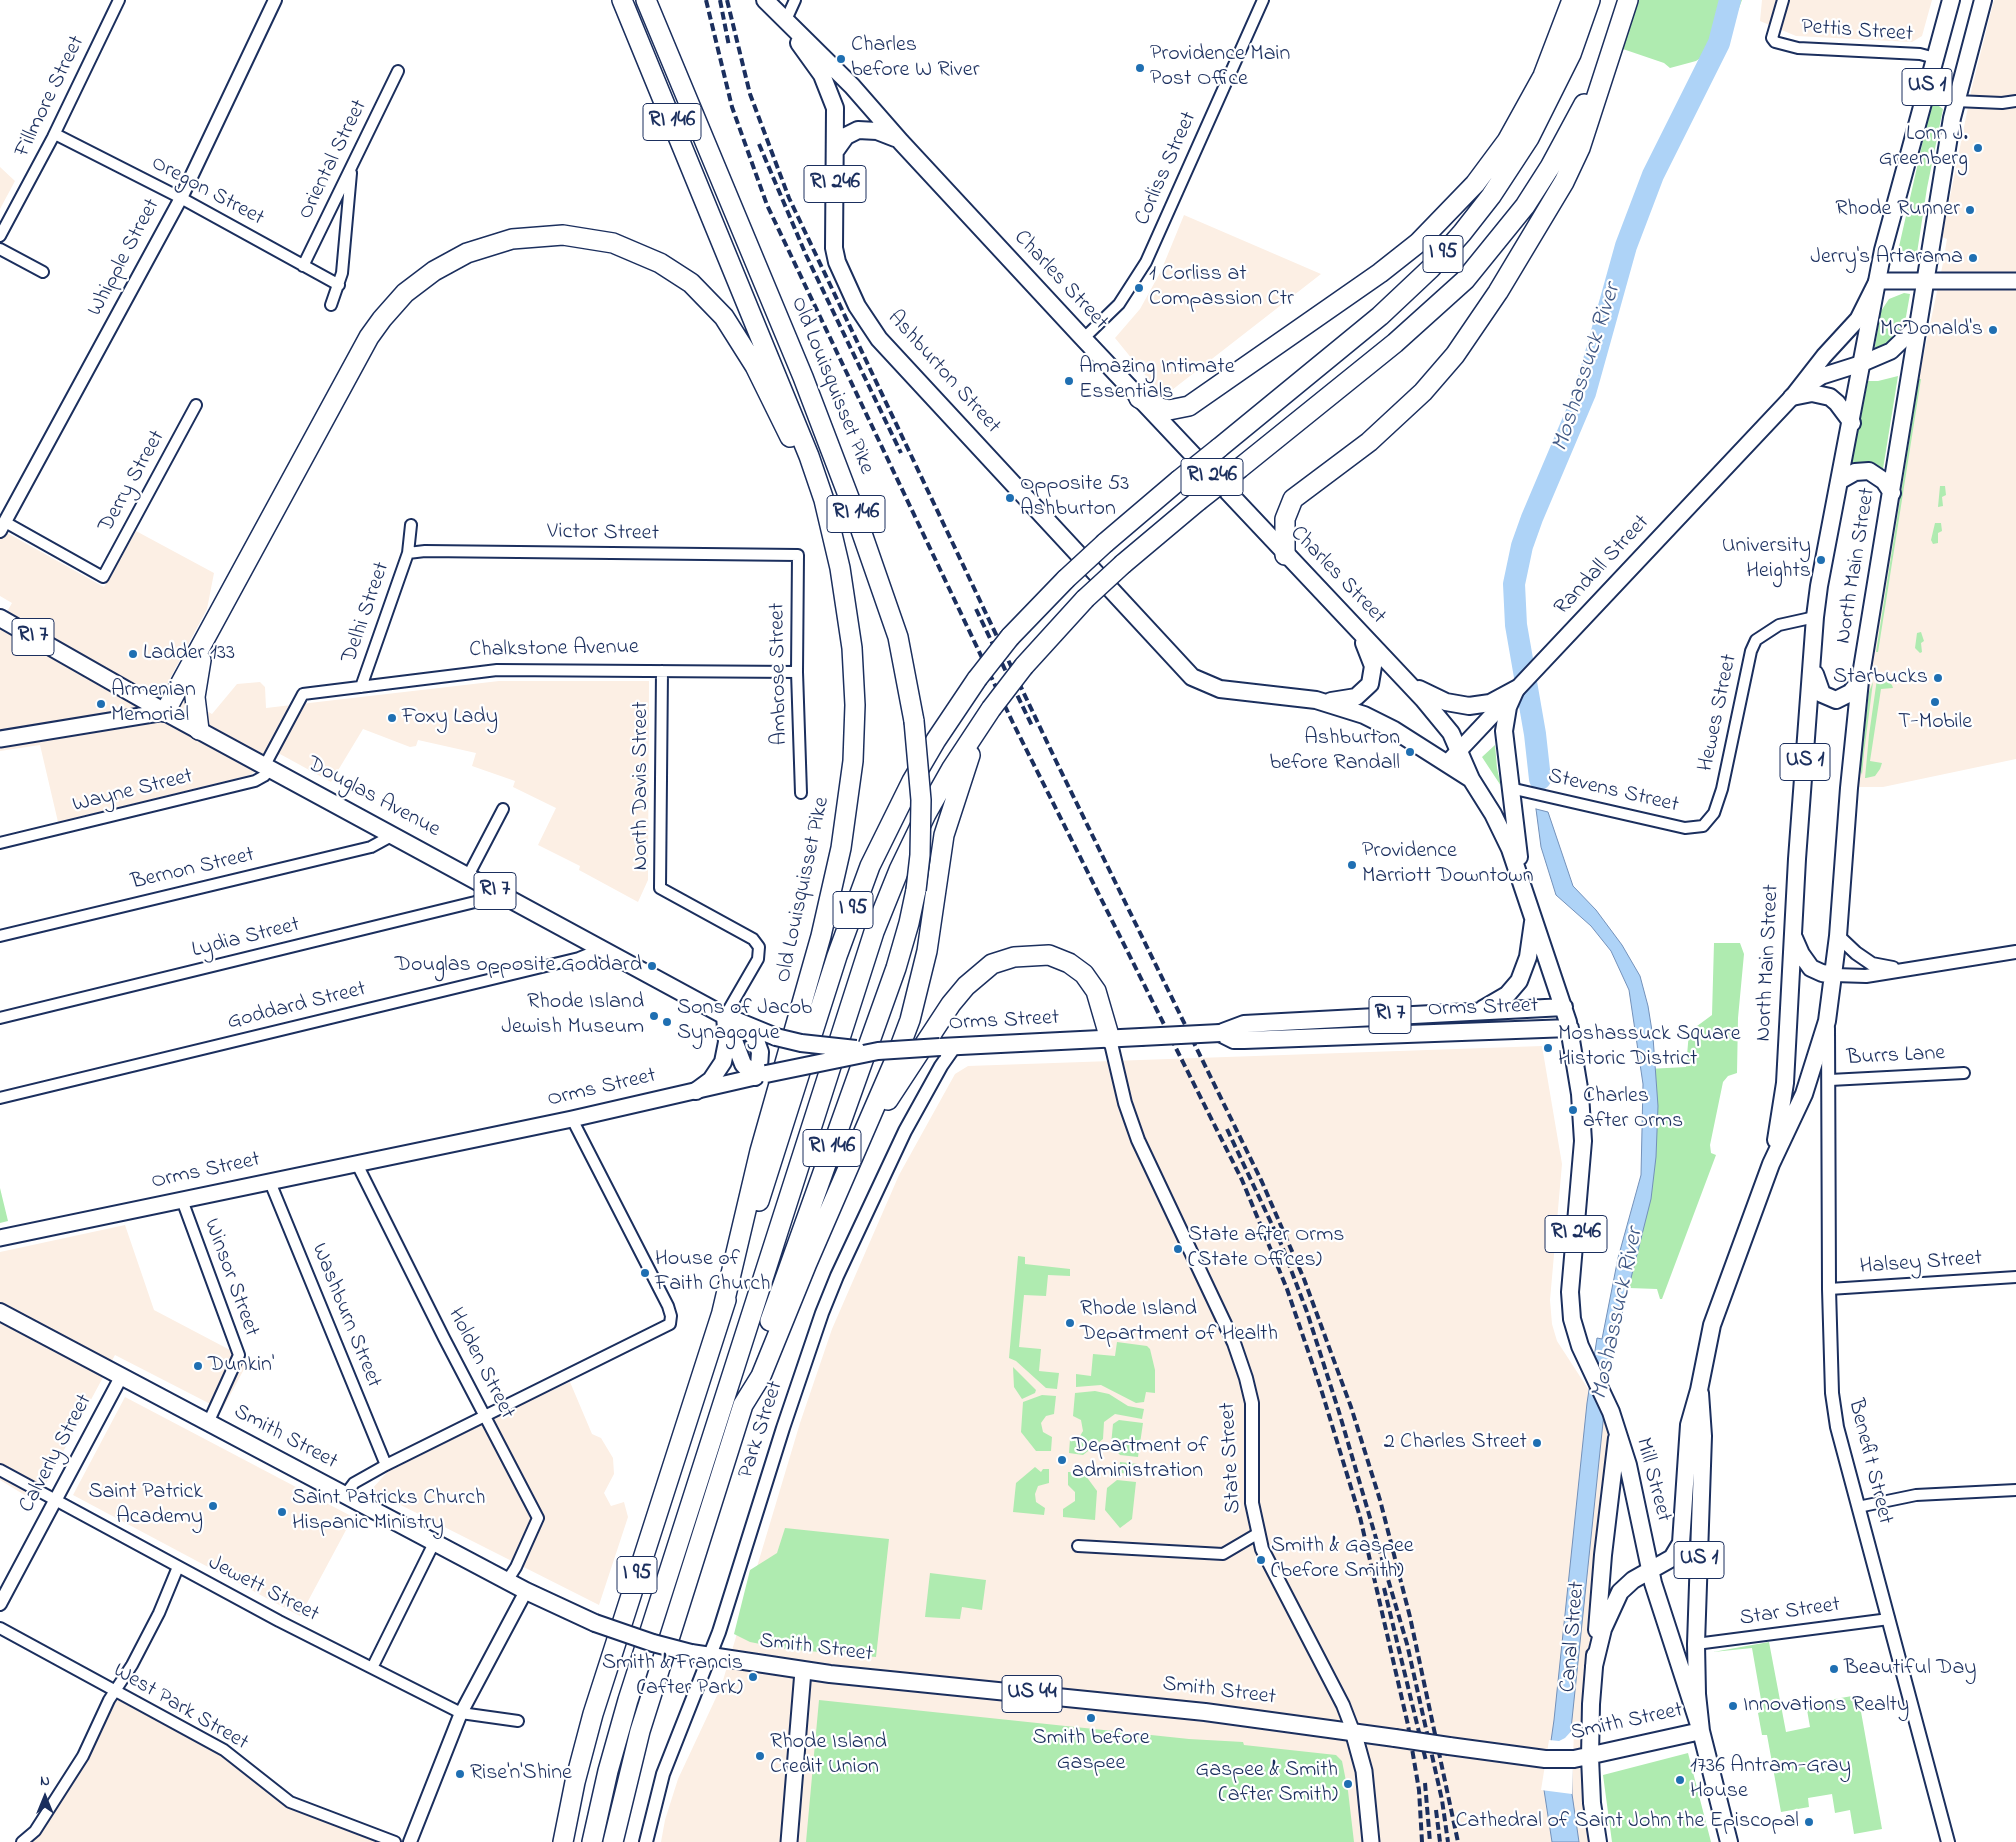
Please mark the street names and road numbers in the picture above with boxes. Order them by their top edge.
street label: Pettis Street [1800,15,1914,49]
street label: Fillmore Street [10,32,92,162]
road number: US 1 [1902,68,1952,105]
street label: Oriental Street [294,96,374,224]
road number: RI 146 [643,104,701,140]
street label: Corliss Street [1130,108,1204,230]
street label: Oregon Street [146,151,268,233]
road number: RI 246 [804,165,866,202]
street label: Whipple Street [83,195,167,321]
street label: Charles Street [1007,226,1113,336]
road number: I 95 [1423,235,1463,272]
street label: Old Louisquisset Pike [783,293,879,479]
street label: Ashburton Street [881,306,1005,440]
street label: Derry Street [94,426,172,538]
road number: RI 246 [1181,458,1243,496]
street label: North Main Street [1832,486,1882,646]
road number: RI 146 [827,496,885,532]
street label: Randall Street [1550,510,1656,622]
street label: Victor Street [547,520,659,548]
street label: Charles Street [1283,521,1391,631]
street label: Delhi Street [337,559,397,667]
street label: Ambrose Street [766,603,794,745]
road number: RI 7 [12,618,54,656]
street label: Chalkstone Avenue [469,635,639,665]
street label: Hewes Street [1694,652,1744,774]
street label: North Davis Street [629,701,655,871]
road number: US 1 [1780,744,1830,780]
street label: Douglas Avenue [302,752,444,844]
street label: Wayne Street [70,764,196,820]
street label: Stevens Street [1545,764,1681,820]
street label: Old Louisquisset Pike [771,795,837,985]
street label: Bernon Street [129,843,257,897]
road number: RI 7 [474,872,516,909]
street label: North Main Street [1752,884,1786,1042]
road number: I 95 [833,892,873,928]
street label: Lydia Street [189,913,303,965]
street label: Goddard Street [225,977,369,1037]
street label: Orms Street [1427,994,1539,1024]
road number: RI 7 [1369,996,1411,1034]
street label: Orms Street [948,1006,1060,1038]
street label: Burrs Lane [1846,1041,1946,1073]
street label: Orms Street [545,1064,659,1114]
road number: RI 146 [803,1130,861,1166]
street label: Orms Street [149,1148,263,1196]
street label: Winsor Street [197,1216,263,1340]
road number: RI 246 [1545,1216,1607,1252]
street label: Washburn Street [304,1240,386,1392]
street label: Halsey Street [1859,1247,1983,1281]
street label: Holden Street [441,1304,519,1424]
street label: Park Street [734,1378,790,1482]
street label: Calverly Street [15,1390,99,1518]
street label: Benefit Street [1841,1397,1897,1527]
street label: Smith Street [229,1400,341,1476]
street label: State Street [1216,1402,1248,1514]
street label: Mill Street [1628,1435,1676,1525]
road number: US 1 [1674,1542,1724,1578]
street label: Jewett Street [203,1551,323,1629]
road number: I 95 [617,1556,657,1594]
street label: Canal Street [1556,1580,1592,1694]
street label: Star Street [1738,1593,1842,1633]
street label: Smith Street [758,1629,874,1669]
street label: West Park Street [108,1659,252,1757]
street label: Smith Street [1161,1672,1277,1712]
road number: US 44 [1002,1676,1062,1712]
street label: Smith Street [1569,1698,1685,1748]

